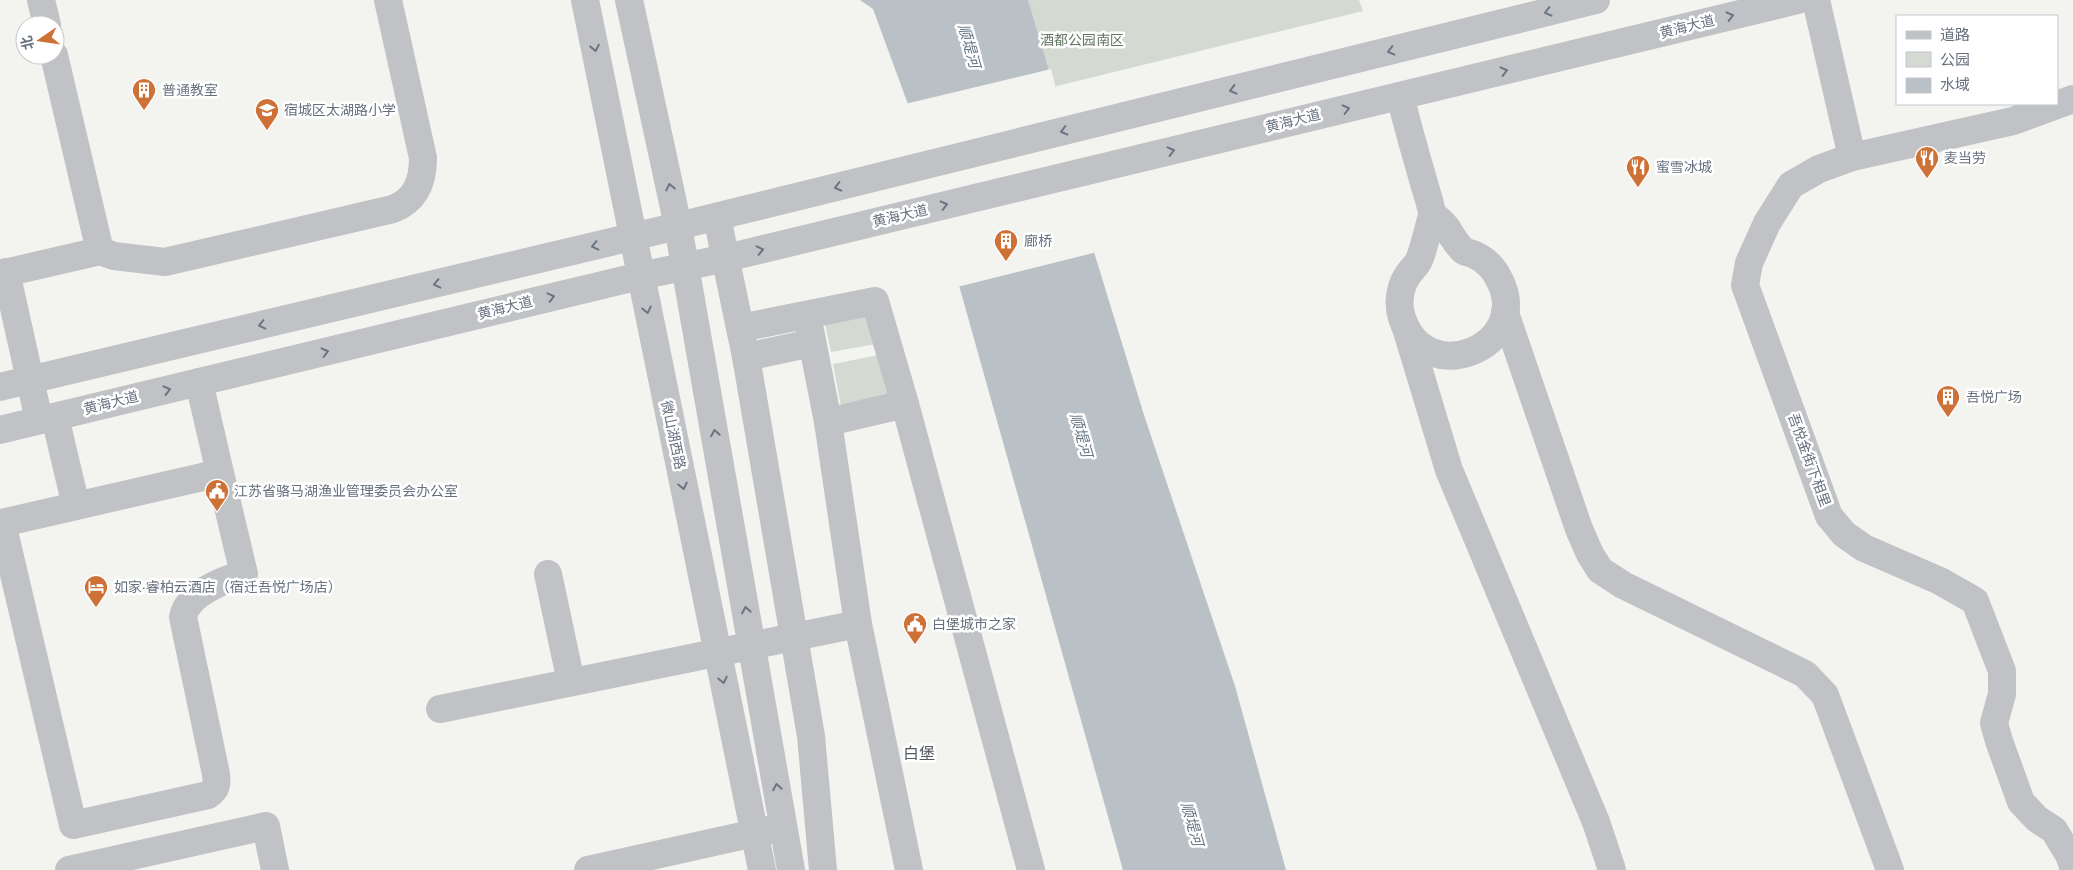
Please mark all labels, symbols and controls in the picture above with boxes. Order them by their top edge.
one-way arrow [1544,6,1553,17]
one-way arrow [1726,11,1735,22]
street label: 黄海大道 [1658,12,1716,42]
north arrow [15,15,65,65]
legend [1896,15,2058,105]
water label: 顺堤河 [954,22,985,73]
text: 道路 [1940,26,1970,44]
park label: 酒都公园南区 [1040,32,1124,49]
text: 北 [18,34,38,52]
one-way arrow [589,43,600,52]
one-way arrow [1387,45,1395,55]
text: 公园 [1940,51,1970,69]
one-way arrow [1500,66,1509,77]
text: 水域 [1940,76,1970,94]
building icon: 普通教室 [131,77,157,111]
place label: 普通教室 [162,82,218,99]
one-way arrow [1229,84,1237,94]
school or university icon: 宿城区太湖路小学 [254,97,280,131]
place label: 宿城区太湖路小学 [284,102,396,119]
one-way arrow [1342,104,1351,115]
street label: 黄海大道 [1264,106,1322,136]
one-way arrow [1060,125,1069,136]
restaurant icon: 麦当劳 [1914,145,1940,179]
one-way arrow [1167,146,1176,157]
place label: 麦当劳 [1944,150,1986,167]
restaurant icon: 蜜雪冰城 [1625,154,1651,188]
place label: 蜜雪冰城 [1656,159,1712,176]
one-way arrow [833,181,842,192]
one-way arrow [665,183,676,191]
street label: 黄海大道 [871,201,929,231]
one-way arrow [940,201,948,211]
building icon: 廊桥 [993,228,1019,262]
place label: 廊桥 [1024,233,1052,250]
one-way arrow [590,240,599,251]
one-way arrow [756,245,765,256]
one-way arrow [432,278,441,289]
one-way arrow [546,292,555,303]
street label: 黄海大道 [476,293,534,323]
one-way arrow [642,306,652,315]
one-way arrow [257,319,266,330]
one-way arrow [320,347,329,358]
building icon: 吾悦广场 [1935,384,1961,418]
one-way arrow [162,385,171,396]
street label: 黄海大道 [82,388,140,418]
place label: 吾悦广场 [1966,389,2022,406]
street label: 微山湖西路 [657,399,689,471]
water label: 顺堤河 [1066,411,1097,462]
street label: 吾悦金街下相里 [1784,411,1834,509]
one-way arrow [710,429,720,437]
public building icon: 江苏省骆马湖渔业管理委员会办公室 [204,478,230,512]
one-way arrow [678,482,688,491]
place label: 江苏省骆马湖渔业管理委员会办公室 [234,483,458,500]
hotel icon: 如家·睿柏云酒店（宿迁吾悦广场店） [83,574,109,608]
place label: 如家·睿柏云酒店（宿迁吾悦广场店） [114,579,342,596]
one-way arrow [742,606,752,615]
public building icon: 白堡城市之家 [902,611,928,645]
place label: 白堡城市之家 [932,616,1016,633]
one-way arrow [717,676,728,684]
district label: 白堡 [903,744,935,764]
one-way arrow [773,783,783,792]
water label: 顺堤河 [1177,800,1208,851]

